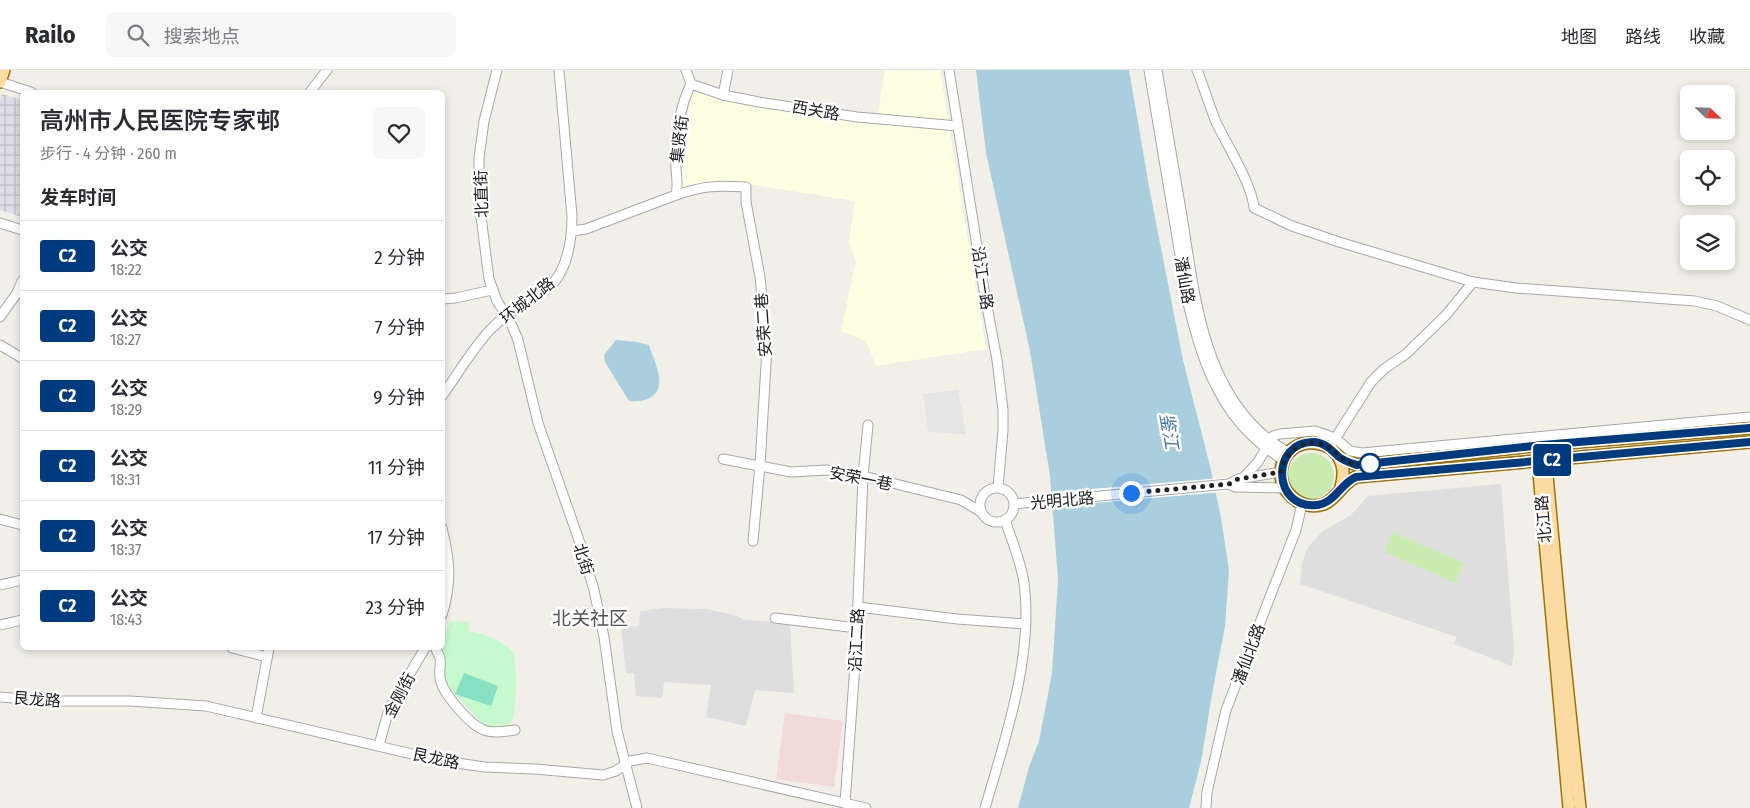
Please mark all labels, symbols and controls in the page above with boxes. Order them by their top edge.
search box [106,12,456,57]
text: Railo [25,21,76,49]
icon: search [124,21,152,49]
text: 搜索地点 [164,25,240,48]
text: 地图 [1561,26,1597,48]
text: 路线 [1625,26,1661,48]
text: 收藏 [1689,26,1725,48]
north arrow [1680,85,1735,140]
map controls [1680,85,1735,270]
street label: 西关路 [791,97,841,124]
text: 高州市人民医院专家邨 [40,107,280,135]
button: heart [373,107,425,159]
street label: 集贤街 [667,114,692,164]
text: 步行 · 4 分钟 · 260 m [40,144,177,163]
button: locate [1680,150,1735,205]
street label: 北直街 [471,170,492,218]
text: 发车时间 [40,186,116,209]
button: layers [1680,215,1735,270]
text: 公交 [110,237,148,260]
text: C2 [59,245,76,267]
street label: 沿江一路 [968,245,997,311]
text: 2 分钟 [374,246,425,269]
street label: 潘仙路 [1171,255,1198,305]
text: 18:22 [110,260,142,279]
street label: 环城北路 [496,273,558,328]
street label: 安荣二巷 [752,292,775,358]
text: 公交 [110,307,148,330]
text: C2 [59,315,76,337]
text: 7 分钟 [375,316,425,339]
text: 18:27 [110,330,141,349]
text: 公交 [110,377,148,400]
text: C2 [59,385,76,407]
text: 9 分钟 [373,386,425,409]
text: 18:29 [110,400,142,419]
water label: 鉴江 [1155,411,1183,453]
line badge: C2 [1530,444,1574,476]
text: 公交 [110,447,148,470]
text: C2 [1543,449,1561,471]
unlabelled marker [1359,453,1381,475]
text: C2 [59,455,76,477]
text: 11 分钟 [368,456,425,479]
street label: 安荣一巷 [828,463,894,494]
text: 18:31 [110,470,141,489]
your location [1119,481,1144,506]
street label: 光明北路 [1029,488,1095,513]
street label: 北江路 [1532,494,1555,544]
text: 公交 [110,517,148,540]
text: C2 [59,525,76,547]
text: 17 分钟 [367,526,425,549]
text: 18:37 [110,540,141,559]
street label: 北街 [570,541,597,577]
text: 公交 [110,587,148,610]
text: C2 [59,595,76,617]
text: 23 分钟 [366,596,425,619]
district label: 北关社区 [552,607,628,630]
street label: 沿江二路 [845,608,868,672]
text: 18:43 [110,610,142,629]
street label: 潘仙北路 [1228,621,1269,687]
street label: 金刚街 [380,670,419,721]
street label: 艮龙路 [12,688,62,711]
street label: 艮龙路 [410,744,461,773]

